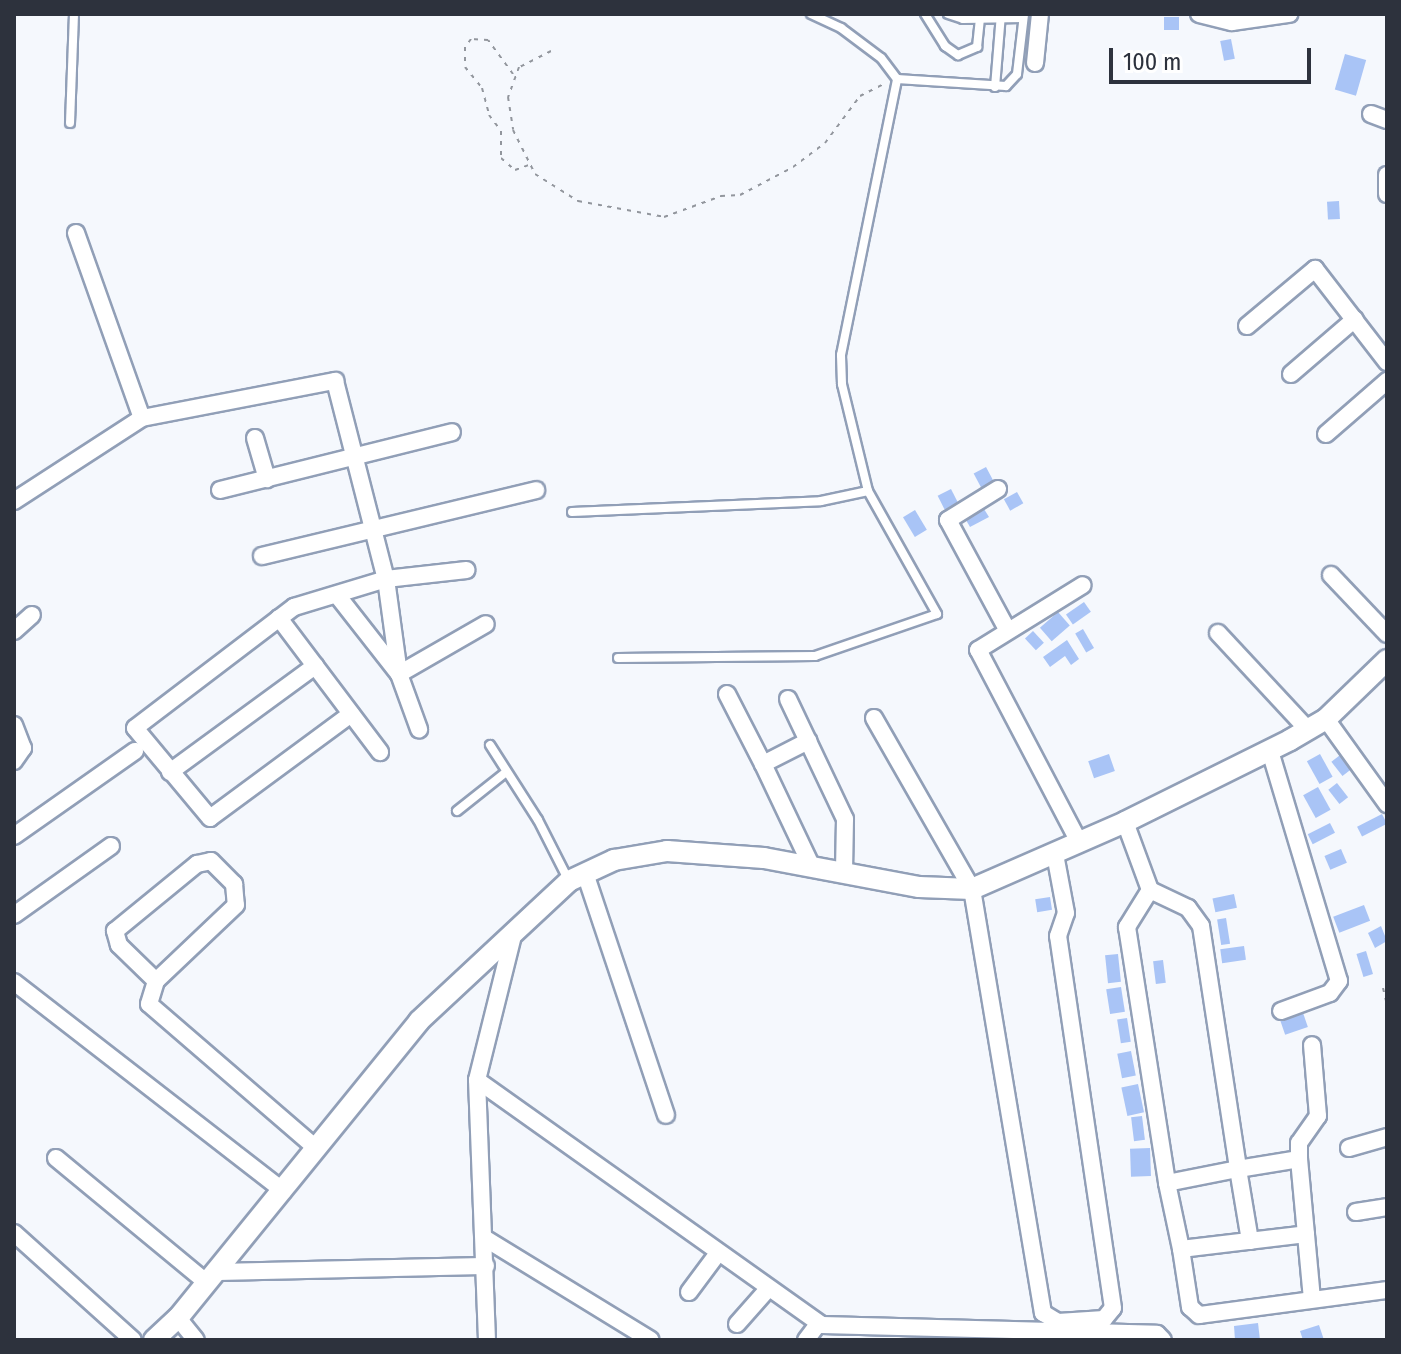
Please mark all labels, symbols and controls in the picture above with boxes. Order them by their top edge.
scale bar [1113,32,1315,82]
text: 100 m [1123,48,1181,76]

